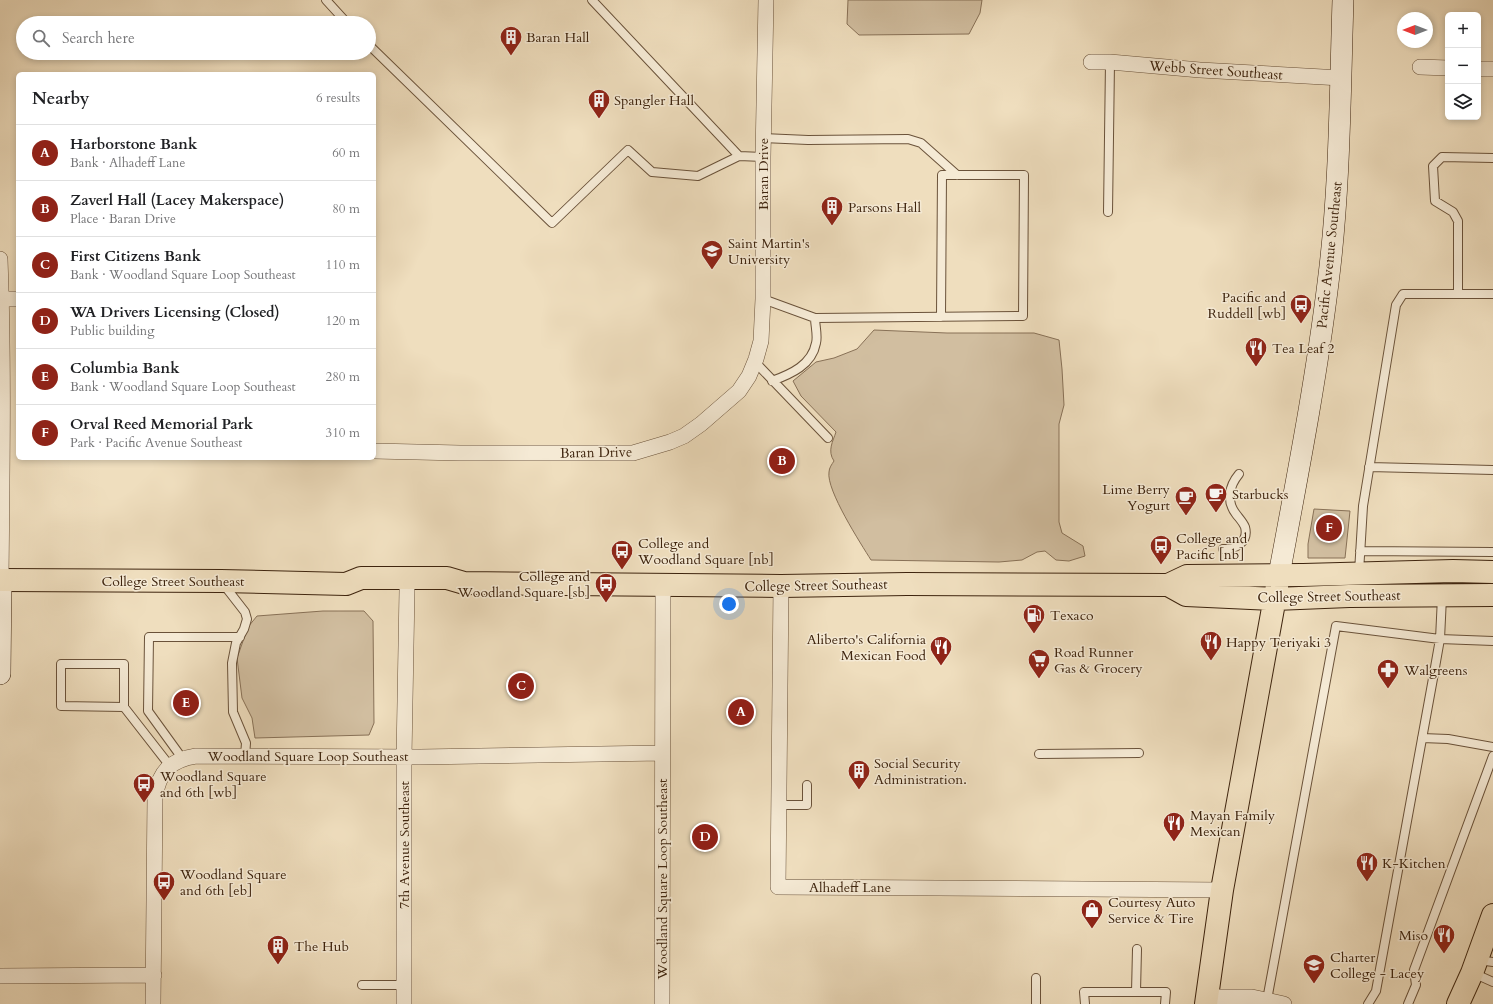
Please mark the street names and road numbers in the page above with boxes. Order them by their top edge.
street label: Webb Street Southeast [1147,56,1284,85]
street label: Baran Drive [754,138,773,210]
street label: Pacific Avenue Southeast [1312,180,1347,330]
street label: Baran Drive [560,442,632,463]
street label: College Street Southeast [101,572,245,591]
street label: College Street Southeast [744,575,888,596]
street label: College Street Southeast [1257,586,1401,607]
street label: Woodland Square Loop Southeast [207,747,409,766]
street label: Woodland Square Loop Southeast [653,778,672,981]
street label: 7th Avenue Southeast [395,780,414,909]
street label: Alhadeff Lane [809,878,891,897]

